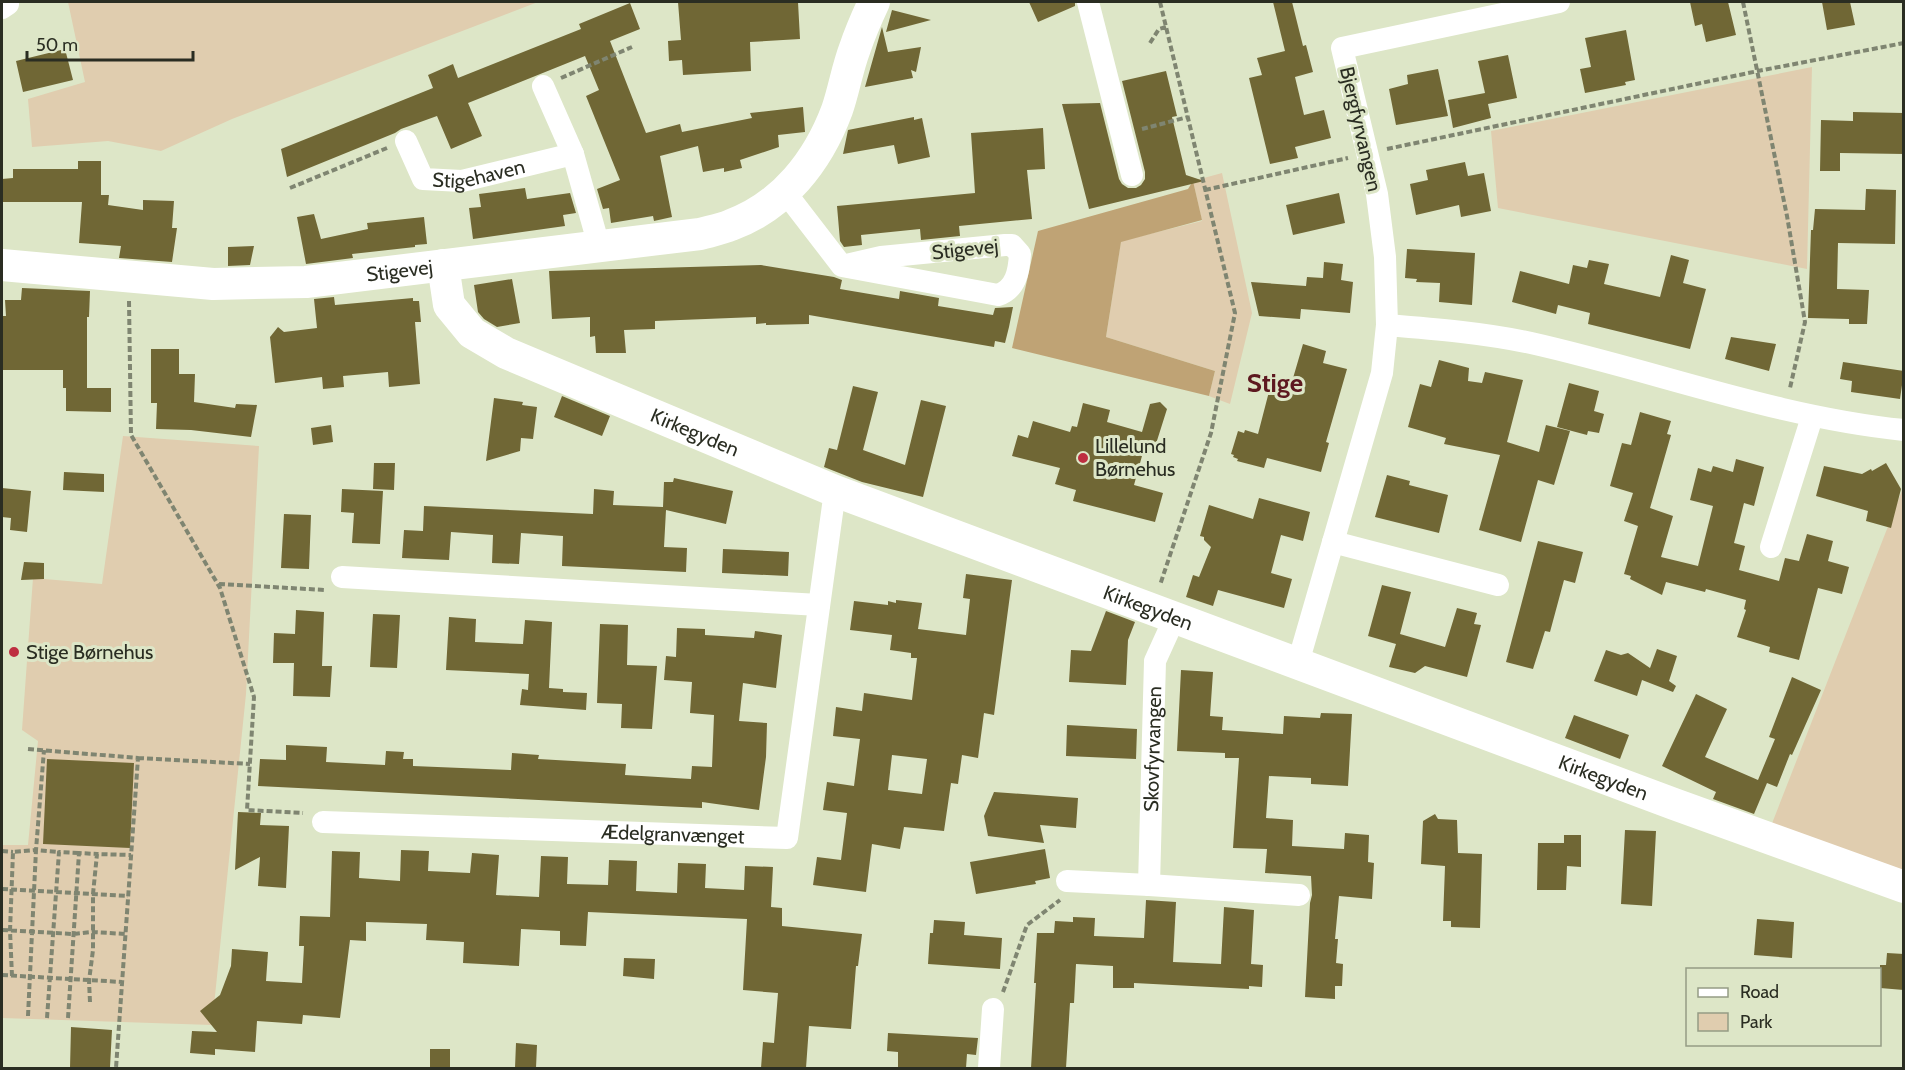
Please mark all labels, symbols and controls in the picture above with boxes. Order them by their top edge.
scale bar [27,24,194,62]
text: 50 m [36,34,78,56]
street label: Bjergfyrvangen [1335,64,1387,194]
street label: Stigehaven [432,154,527,193]
street label: Stigevej [931,234,999,264]
street label: Stigevej [365,255,434,287]
district label: Stige [1247,367,1303,399]
street label: Kirkegyden [647,403,743,461]
place label: Lillelund Børnehus [1095,434,1175,481]
marker: Lillelund Børnehus [1076,451,1090,465]
street label: Kirkegyden [1100,580,1196,635]
place label: Stige Børnehus [26,640,153,664]
marker: Stige Børnehus [7,645,21,659]
street label: Skovfyrvangen [1139,686,1166,812]
street label: Kirkegyden [1555,750,1651,805]
street label: Ædelgranvænget [600,820,745,849]
legend [1686,968,1881,1046]
text: Road [1740,981,1779,1003]
text: Park [1740,1011,1773,1033]

